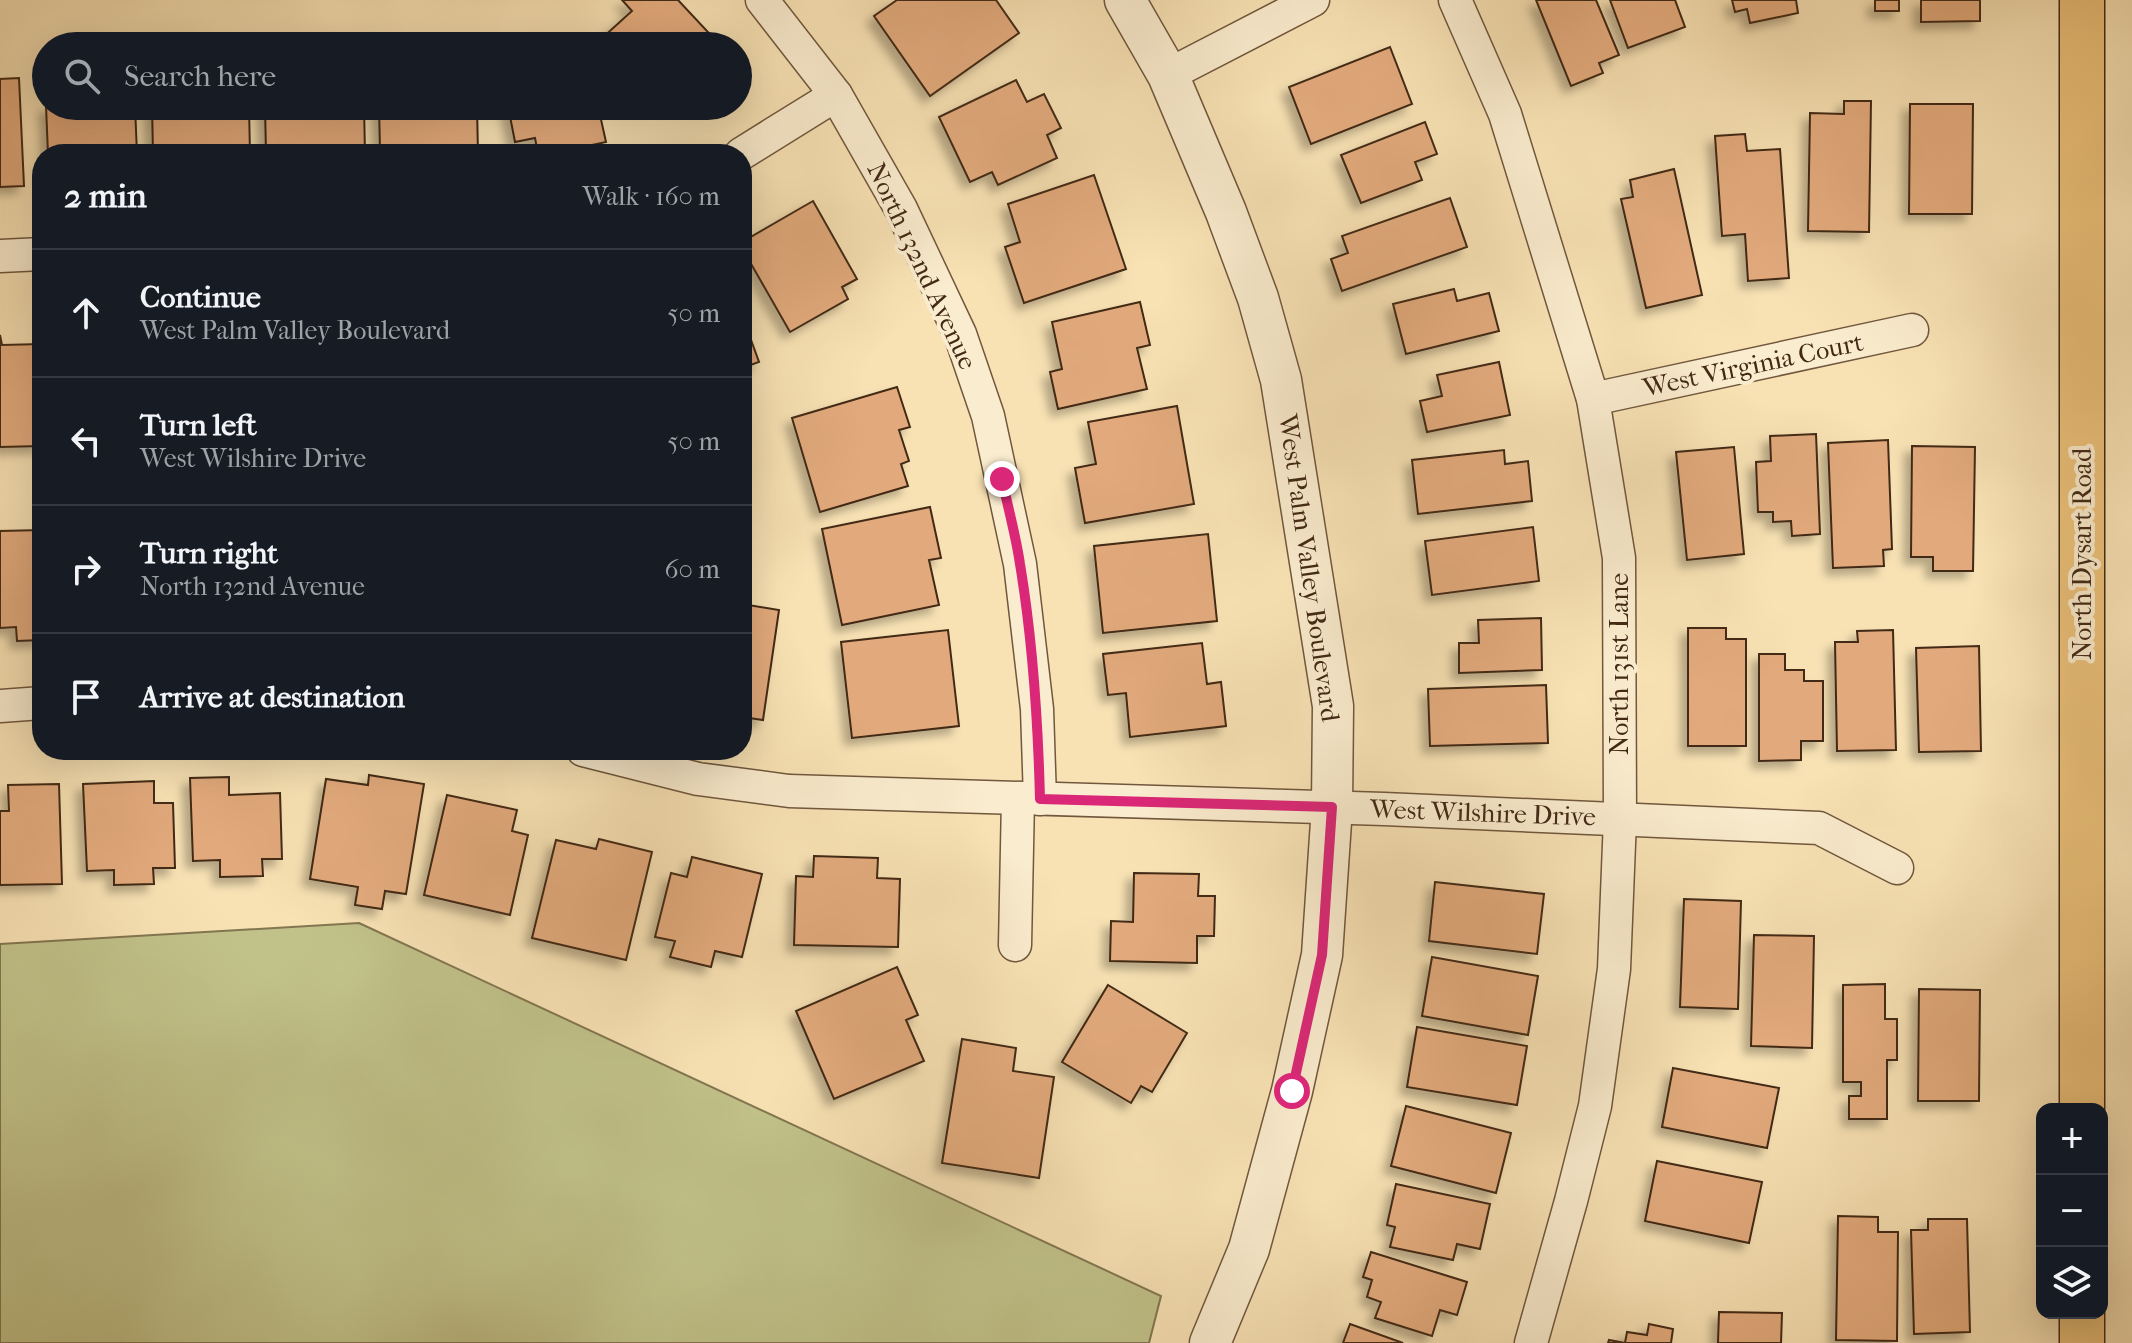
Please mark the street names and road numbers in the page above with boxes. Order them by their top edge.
street label: North 132nd Avenue [860,158,984,375]
street label: West Virginia Court [1639,326,1867,404]
street label: West Palm Valley Boulevard [1272,411,1346,725]
street label: North Dysart Road [2067,447,2098,660]
street label: North 131st Lane [1604,573,1635,755]
street label: West Wilshire Drive [1369,794,1597,832]

